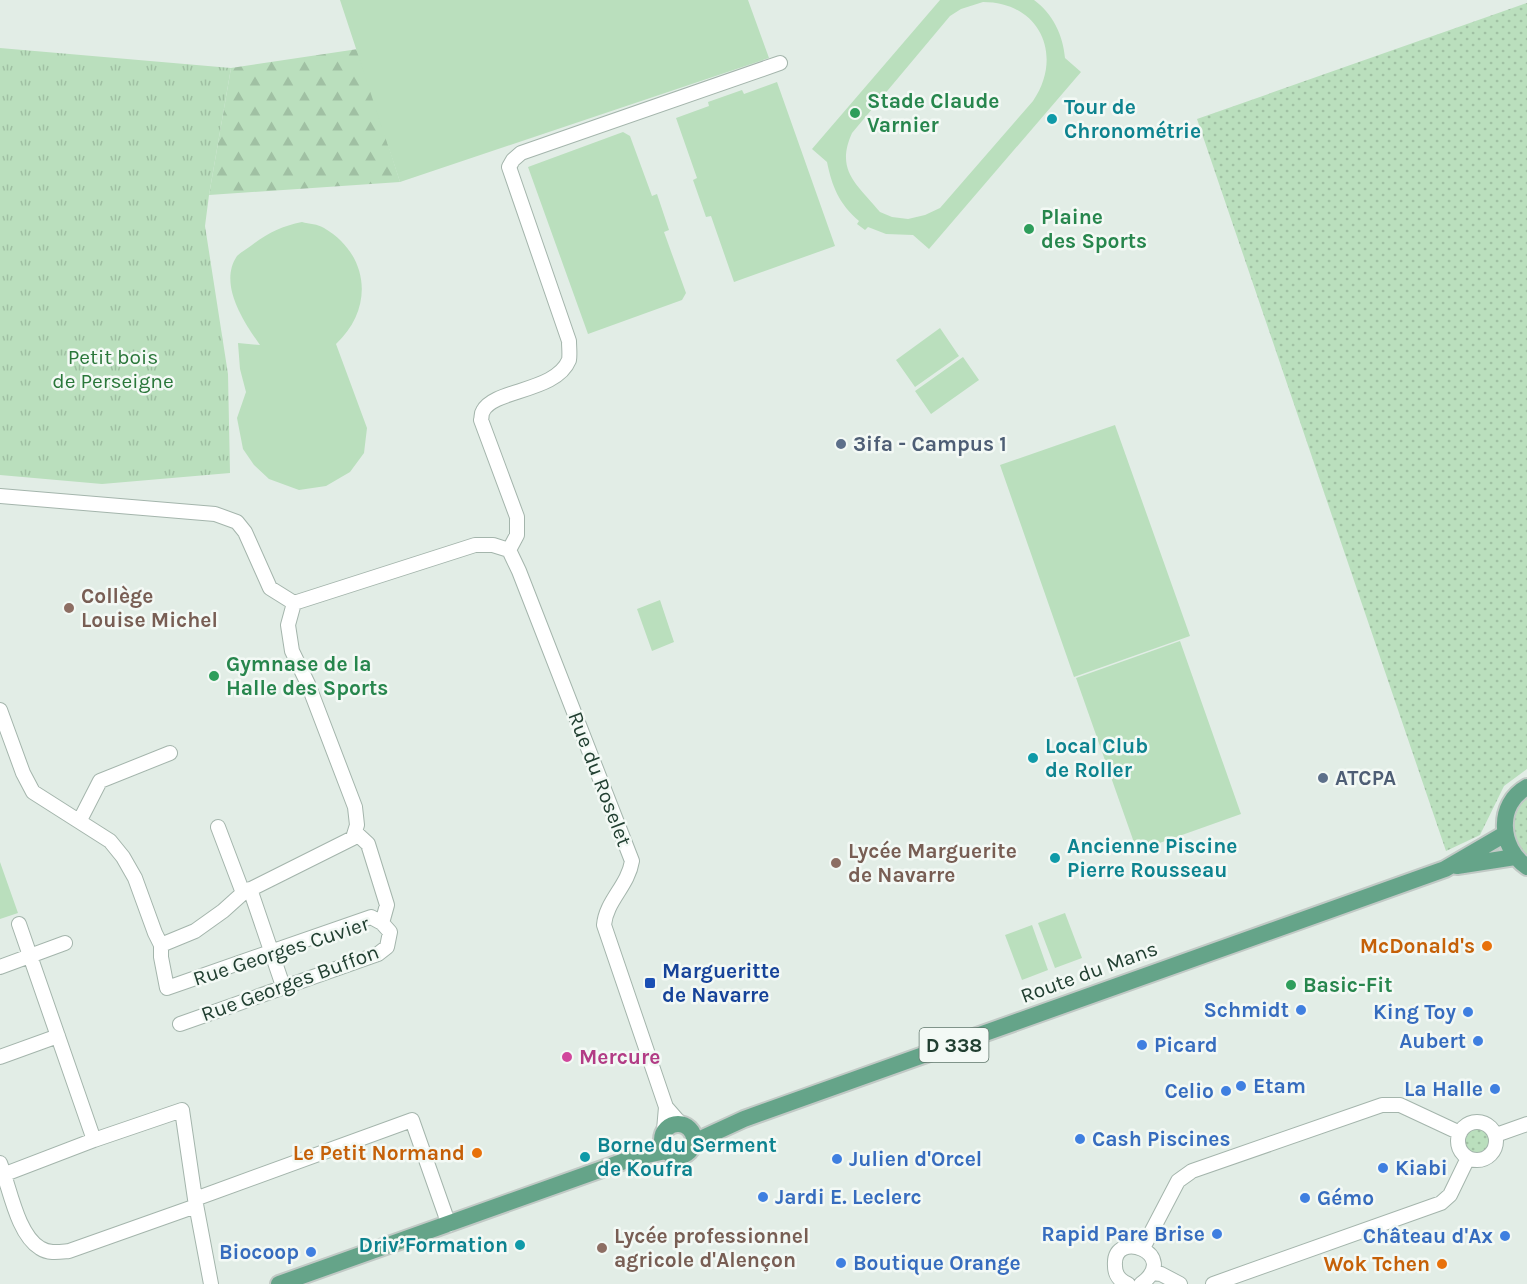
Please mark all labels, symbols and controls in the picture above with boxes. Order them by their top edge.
place label: Stade Claude Varnier [867,89,999,137]
place label: Tour de Chronométrie [1064,95,1201,143]
marker: Stade Claude Varnier [848,106,862,120]
marker: Tour de Chronométrie [1045,112,1059,126]
place label: Plaine des Sports [1041,205,1147,253]
marker: Plaine des Sports [1022,222,1036,236]
park label: Petit bois de Perseigne [52,345,174,393]
place label: 3ifa - Campus 1 [853,432,1007,456]
marker: 3ifa - Campus 1 [834,437,848,451]
place label: Collège Louise Michel [81,584,218,632]
marker: Collège Louise Michel [62,601,76,615]
place label: Gymnase de la Halle des Sports [226,652,388,700]
marker: Gymnase de la Halle des Sports [207,669,221,683]
street label: Rue du Roselet [563,708,637,850]
place label: Local Club de Roller [1045,734,1148,782]
marker: Local Club de Roller [1026,751,1040,765]
place label: ATCPA [1335,766,1396,790]
marker: ATCPA [1316,771,1330,785]
place label: Ancienne Piscine Pierre Rousseau [1067,834,1237,882]
place label: Lycée Marguerite de Navarre [848,839,1017,887]
marker: Ancienne Piscine Pierre Rousseau [1048,851,1062,865]
marker: Lycée Marguerite de Navarre [829,856,843,870]
street label: Rue Georges Cuvier [190,911,373,991]
place label: McDonald's [1360,934,1475,958]
street label: Route du Mans [1017,936,1161,1008]
marker: McDonald's [1480,939,1494,953]
street label: Rue Georges Buffon [198,940,382,1026]
place label: Margueritte de Navarre [662,959,780,1007]
place label: Basic-Fit [1303,973,1392,997]
marker: Margueritte de Navarre [643,976,657,990]
marker: Basic-Fit [1284,978,1298,992]
place label: Schmidt [1203,998,1289,1022]
place label: King Toy [1373,1000,1456,1024]
marker: Schmidt [1294,1003,1308,1017]
marker: King Toy [1461,1005,1475,1019]
road number: D 338 [920,1028,988,1062]
place label: Aubert [1399,1029,1466,1053]
place label: Picard [1154,1033,1218,1057]
marker: Aubert [1471,1034,1485,1048]
marker: Picard [1135,1038,1149,1052]
place label: Mercure [579,1045,660,1069]
marker: Mercure [560,1050,574,1064]
place label: Etam [1253,1074,1306,1098]
place label: La Halle [1404,1077,1483,1101]
place label: Celio [1164,1079,1214,1103]
marker: Etam [1234,1079,1248,1093]
marker: La Halle [1488,1082,1502,1096]
marker: Celio [1219,1084,1233,1098]
place label: Cash Piscines [1092,1127,1231,1151]
marker: Cash Piscines [1073,1132,1087,1146]
place label: Borne du Serment de Koufra [597,1133,777,1181]
place label: Le Petit Normand [293,1141,465,1165]
marker: Le Petit Normand [470,1146,484,1160]
place label: Julien d'Orcel [849,1147,982,1171]
marker: Borne du Serment de Koufra [578,1150,592,1164]
marker: Julien d'Orcel [830,1152,844,1166]
place label: Kiabi [1395,1156,1448,1180]
marker: Kiabi [1376,1161,1390,1175]
place label: Jardi E. Leclerc [775,1185,922,1209]
place label: Gémo [1317,1186,1374,1210]
marker: Jardi E. Leclerc [756,1190,770,1204]
marker: Gémo [1298,1191,1312,1205]
place label: Rapid Pare Brise [1041,1222,1205,1246]
place label: Lycée professionnel agricole d'Alençon [614,1224,809,1272]
place label: Château d'Ax [1363,1224,1493,1248]
marker: Rapid Pare Brise [1210,1227,1224,1241]
marker: Château d'Ax [1498,1229,1512,1243]
place label: Driv’Formation [359,1233,508,1257]
marker: Driv’Formation [513,1238,527,1252]
place label: Biocoop [219,1240,299,1264]
marker: Lycée professionnel agricole d'Alençon [595,1241,609,1255]
marker: Biocoop [304,1245,318,1259]
place label: Boutique Orange [853,1251,1021,1276]
place label: Wok Tchen [1324,1252,1430,1276]
marker: Boutique Orange [834,1256,848,1270]
marker: Wok Tchen [1435,1257,1449,1271]

